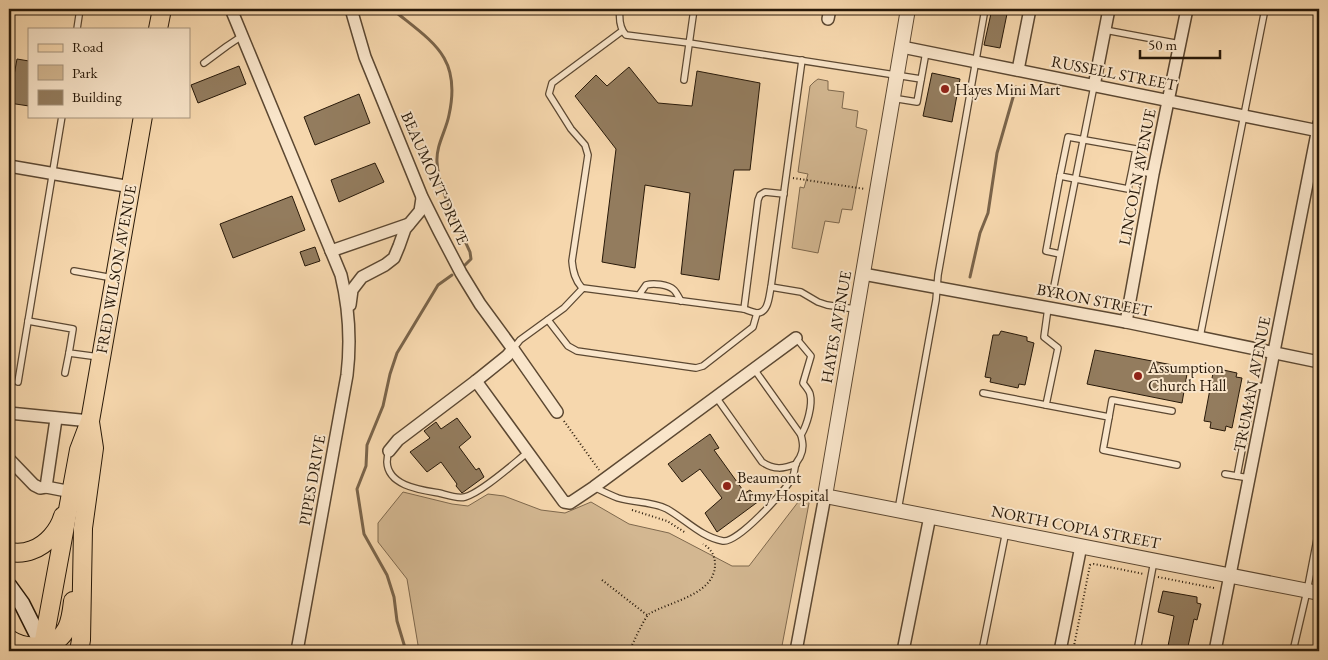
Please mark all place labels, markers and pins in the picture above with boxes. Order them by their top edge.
place label: Hayes Mini Mart [955,79,1060,100]
marker: Hayes Mini Mart [939,83,951,95]
place label: Assumption Church Hall [1147,357,1227,396]
marker: Assumption Church Hall [1132,370,1144,382]
place label: Beaumont Army Hospital [736,467,829,506]
marker: Beaumont Army Hospital [721,480,733,492]

